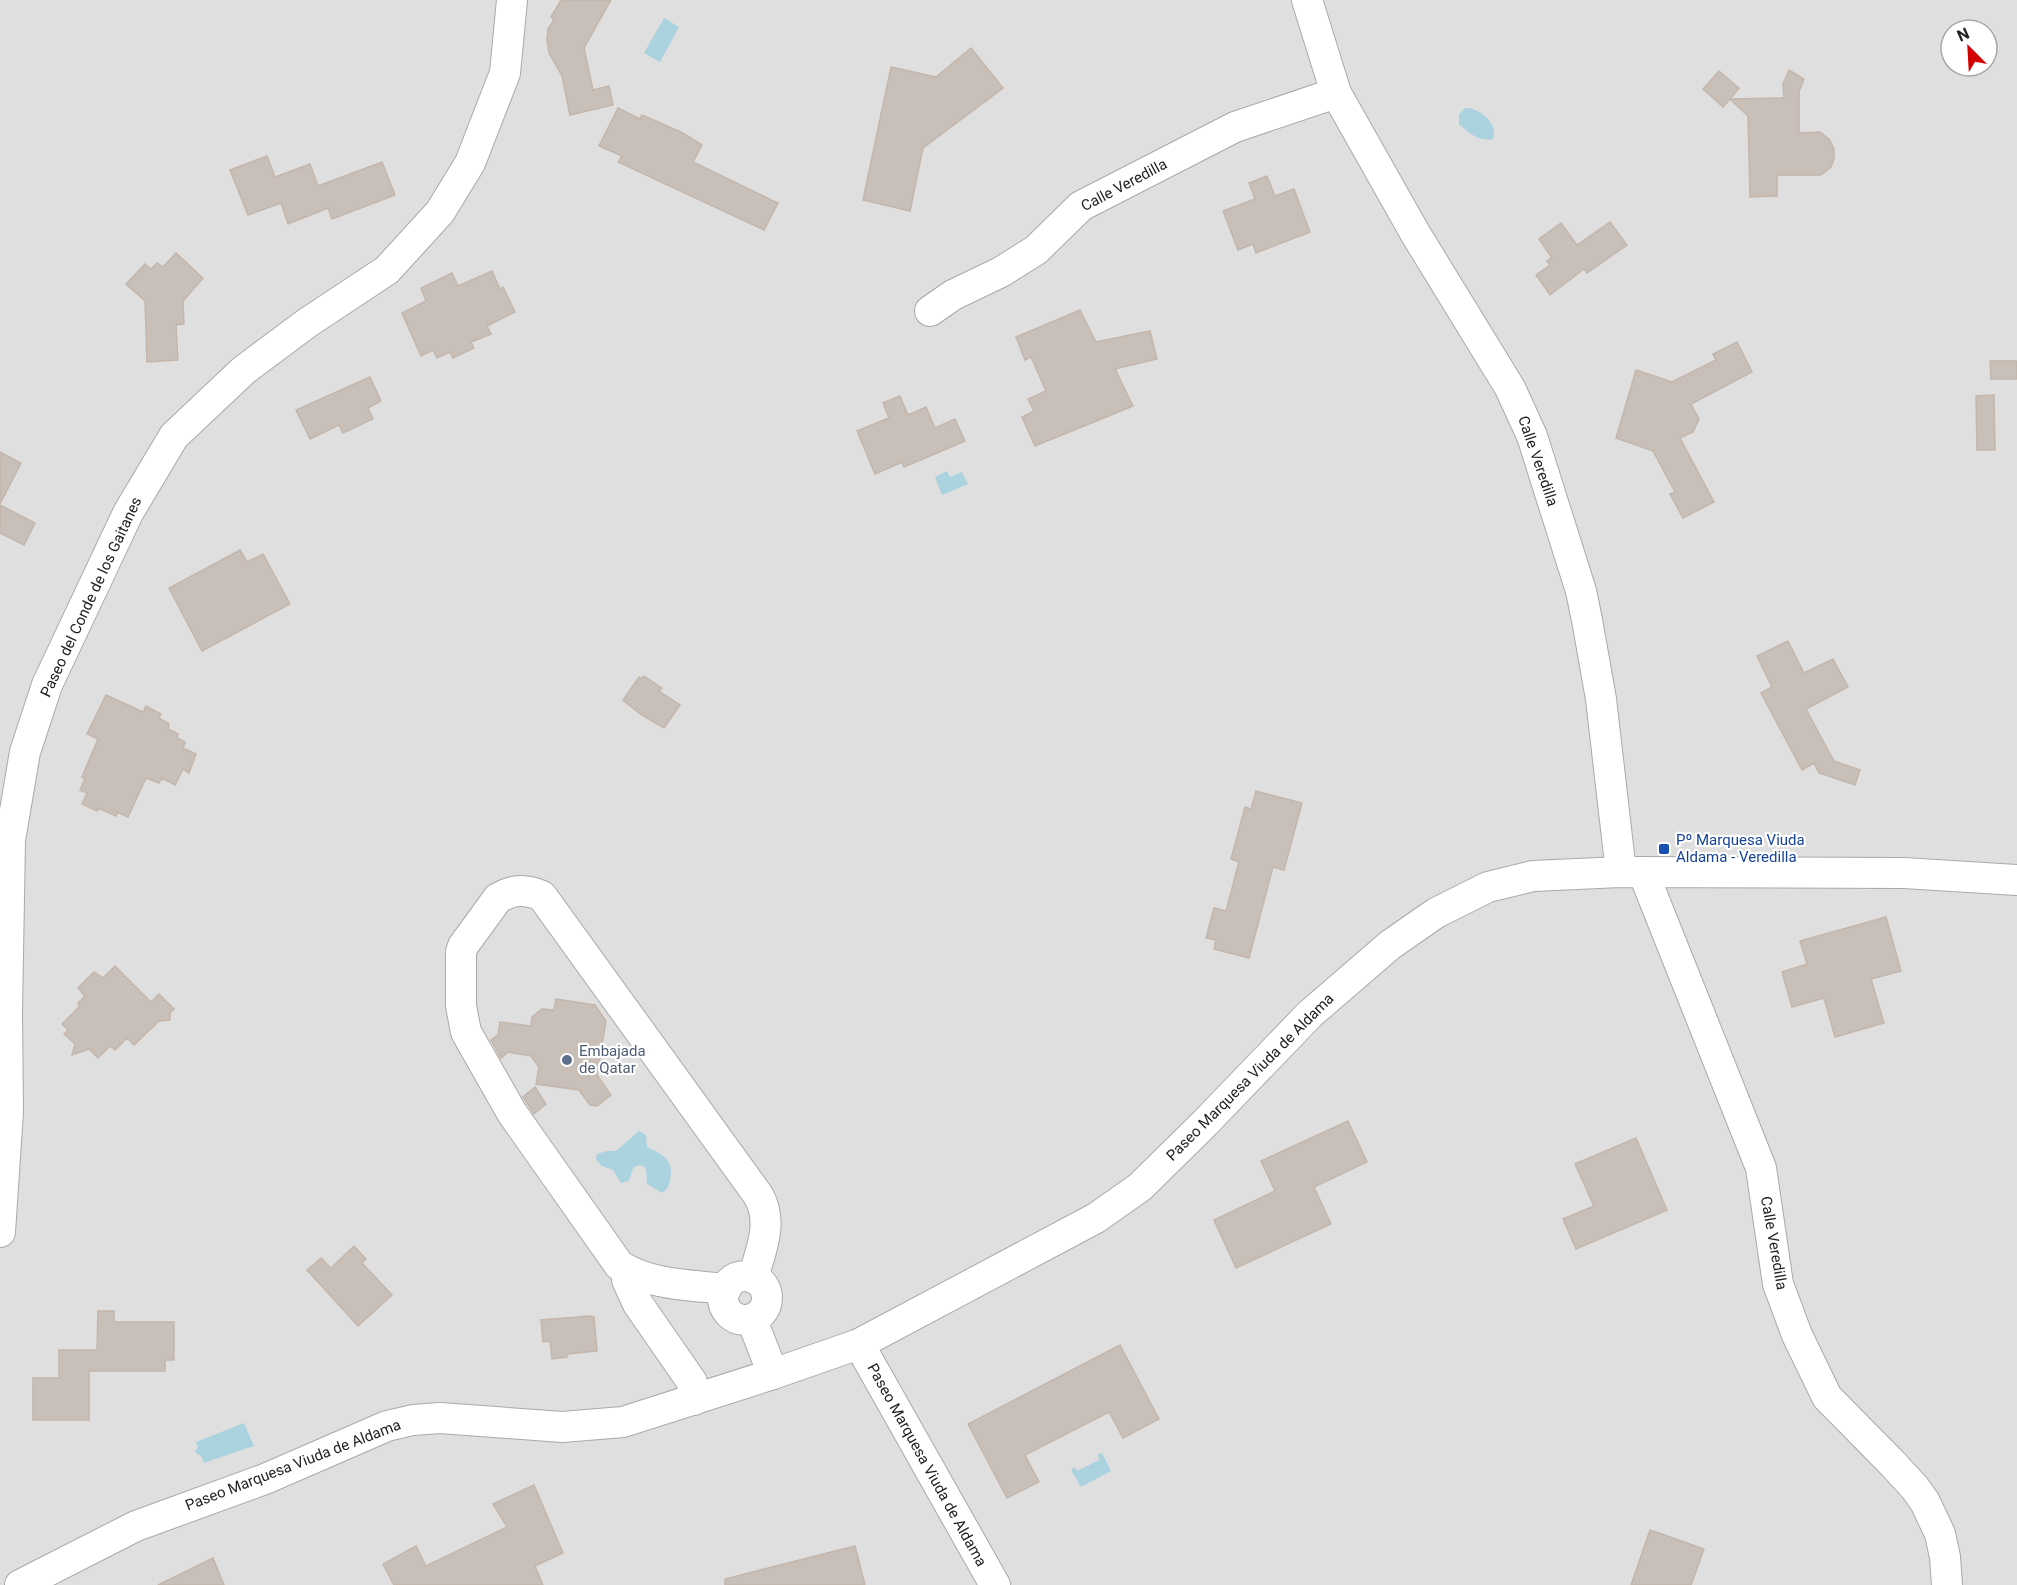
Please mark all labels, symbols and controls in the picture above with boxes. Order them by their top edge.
north arrow [1939,18,1999,78]
text: N [1954,24,1972,46]
street label: Calle Veredilla [1078,155,1170,215]
street label: Calle Veredilla [1514,413,1562,509]
street label: Paseo del Conde de los Gaitanes [37,494,145,700]
place label: Pº Marquesa Viuda Aldama - Veredilla [1676,831,1805,866]
marker: Pº Marquesa Viuda Aldama - Veredilla [1657,842,1671,856]
street label: Paseo Marquesa Viuda de Aldama [1163,990,1337,1164]
place label: Embajada de Qatar [579,1042,646,1077]
marker: Embajada de Qatar [560,1053,574,1067]
street label: Calle Veredilla [1757,1195,1791,1291]
street label: Paseo Marquesa Viuda de Aldama [864,1360,990,1570]
street label: Paseo Marquesa Viuda de Aldama [183,1415,403,1515]

